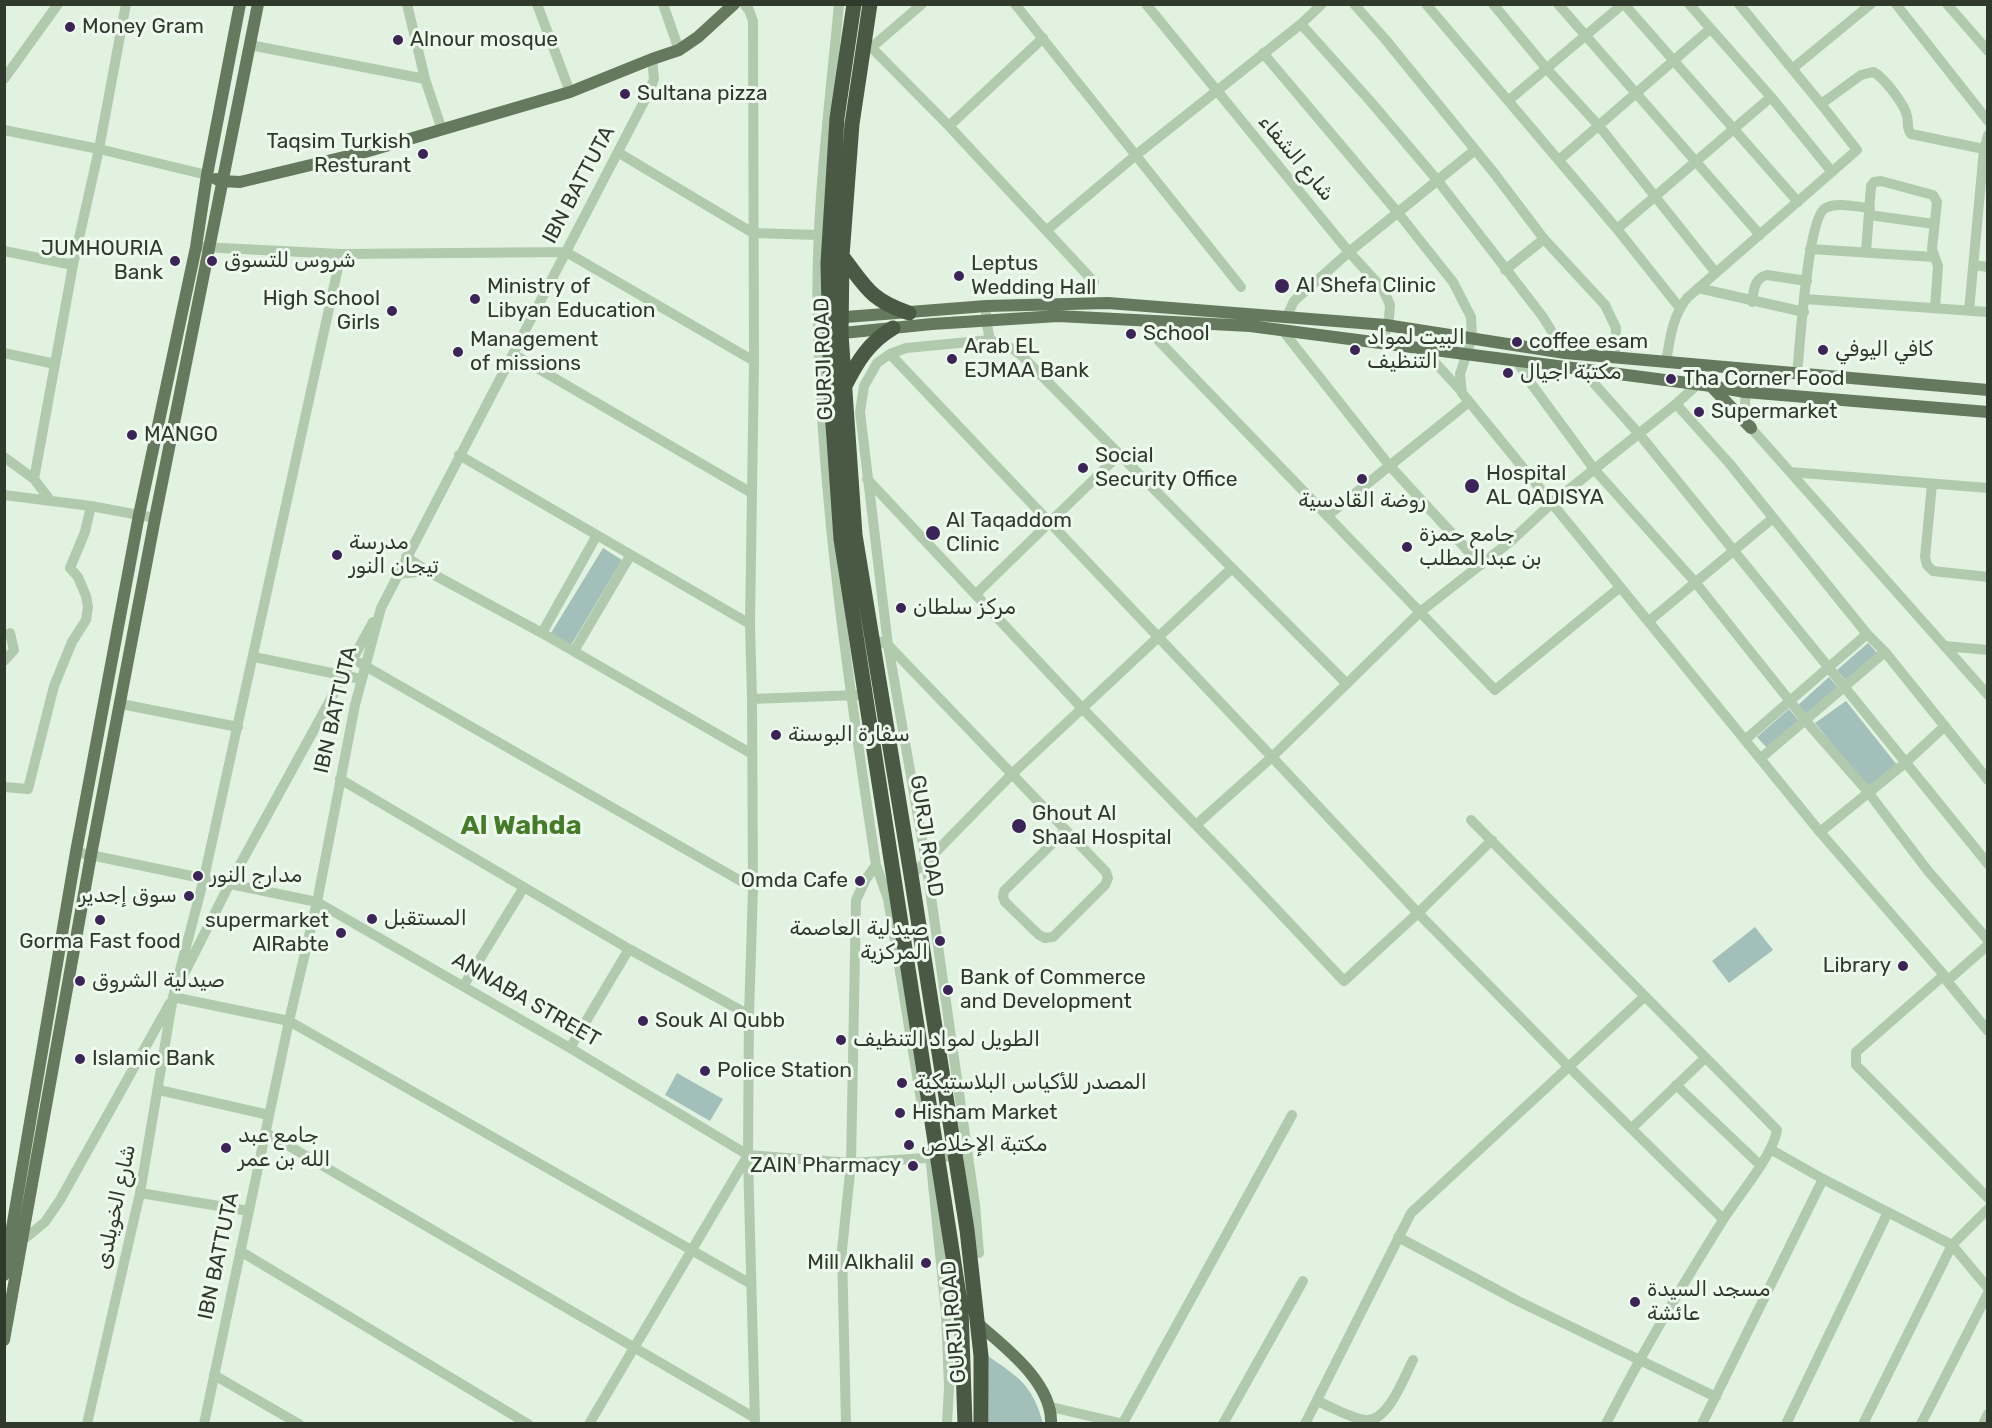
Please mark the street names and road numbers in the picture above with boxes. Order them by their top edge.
street label: شارع الشفاء [1252,109,1340,207]
street label: IBN BATTUTA [537,122,621,248]
street label: GURJI ROAD [809,297,839,421]
street label: IBN BATTUTA [309,644,363,776]
street label: GURJI ROAD [904,773,948,899]
street label: ANNABA STREET [447,947,605,1053]
street label: شارع الخويلدى [90,1142,142,1272]
street label: IBN BATTUTA [193,1190,245,1322]
street label: GURJI ROAD [936,1260,972,1384]

